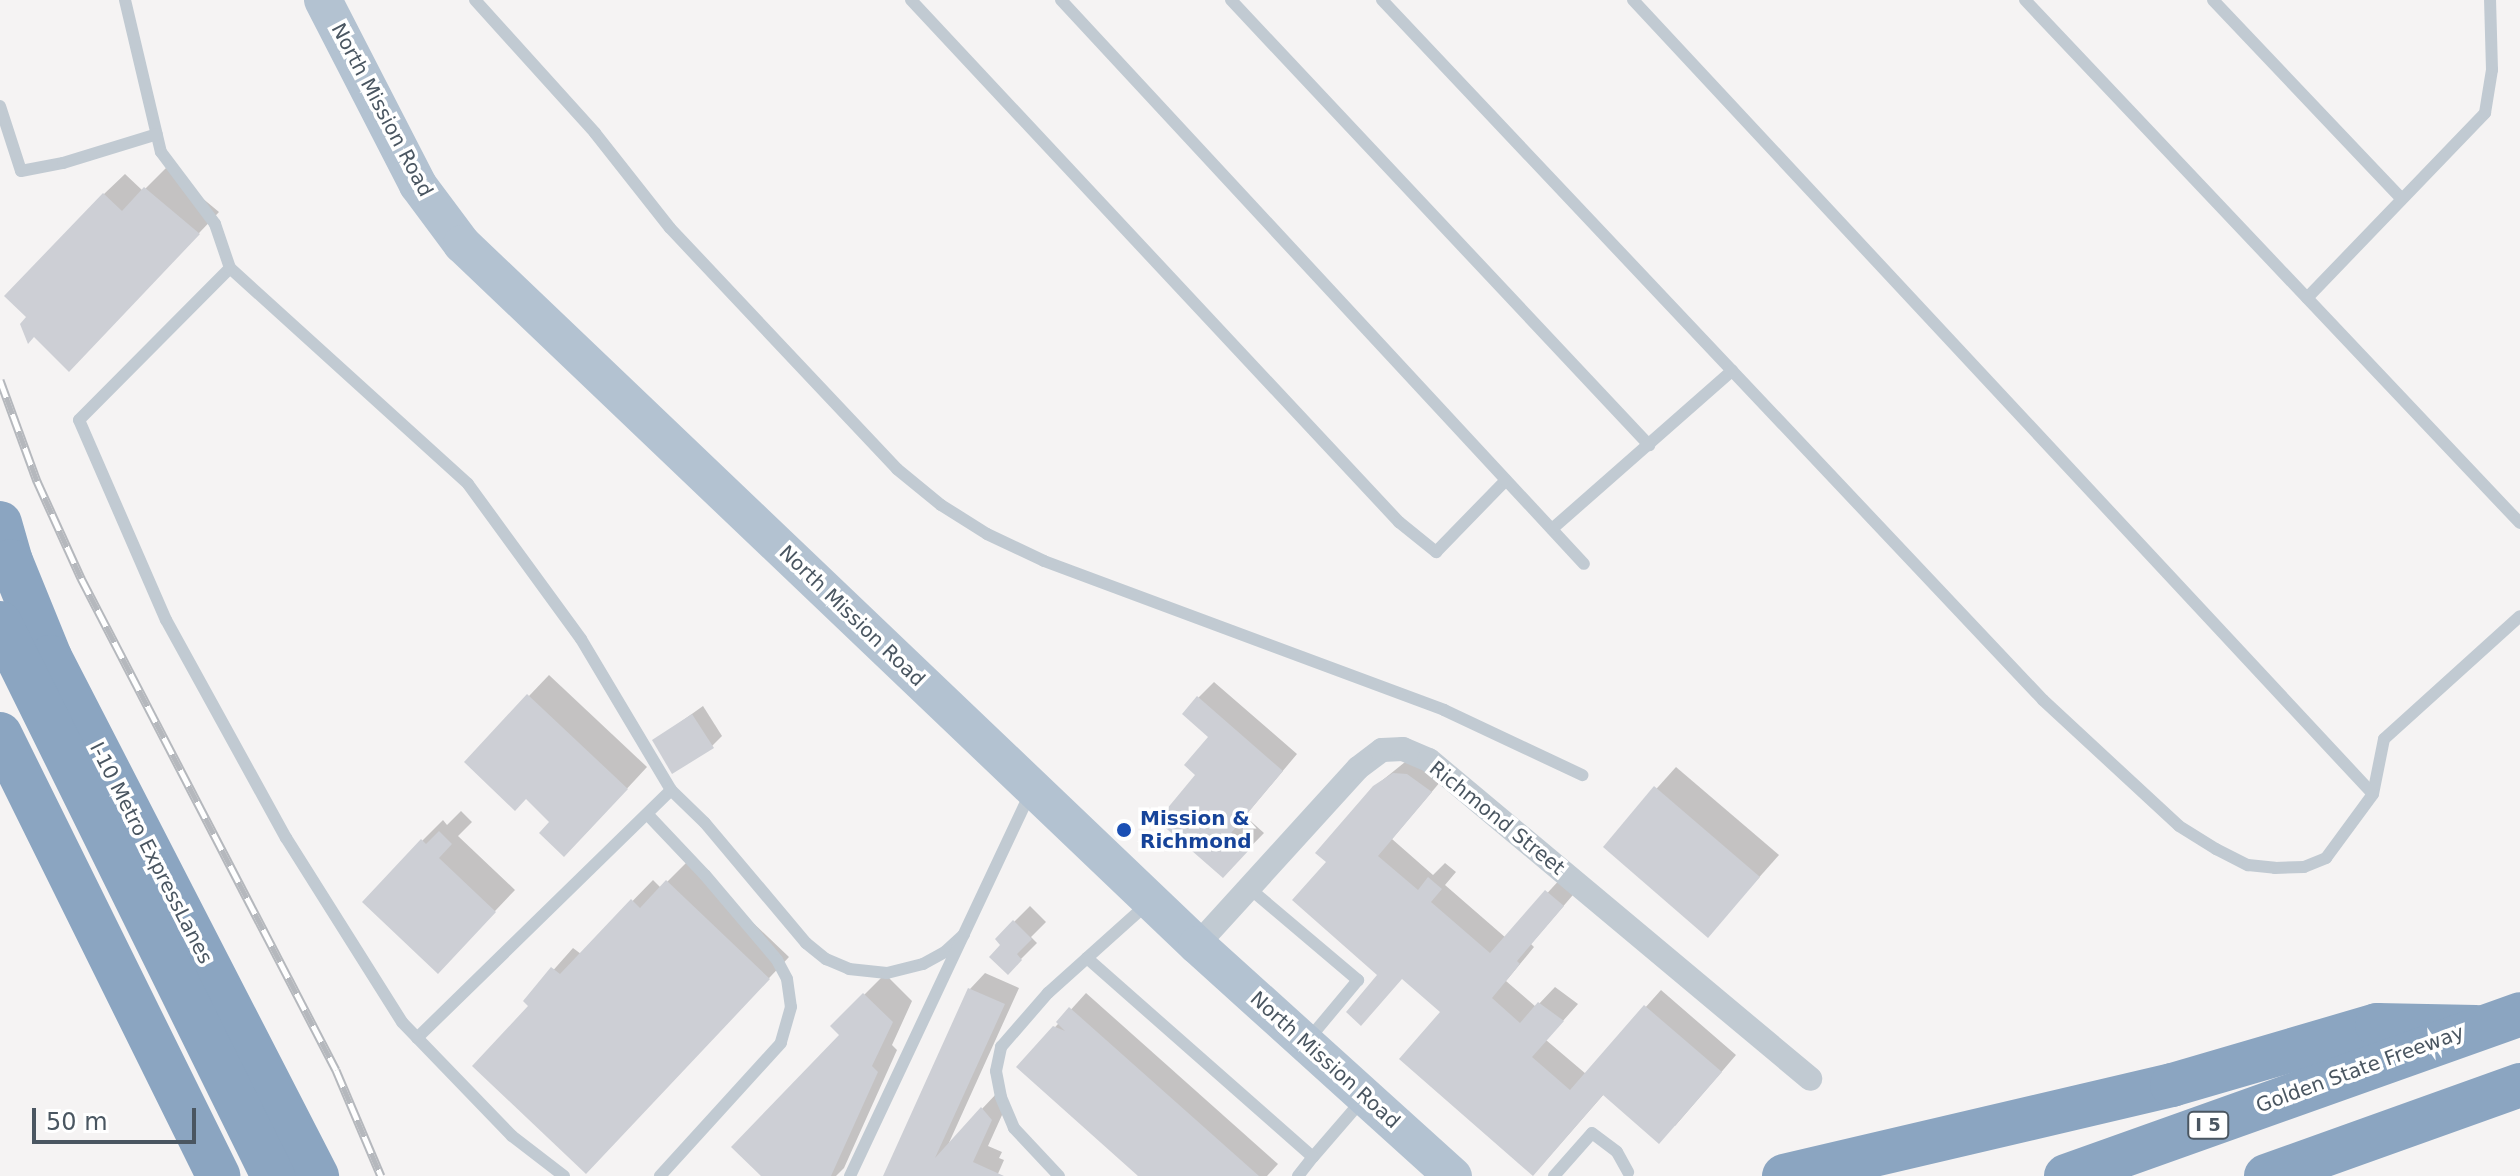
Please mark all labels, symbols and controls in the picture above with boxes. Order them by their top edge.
street label: North Mission Road [326,19,438,201]
street label: North Mission Road [774,540,930,692]
street label: I-10 Metro ExpressLanes [85,738,217,968]
street label: Richmond Street [1424,756,1570,880]
place label: Mission & Richmond [1140,806,1251,853]
marker: Mission & Richmond [1115,821,1133,839]
street label: North Mission Road [1245,987,1405,1133]
street label: Golden State Freeway [2253,1020,2467,1118]
scale bar [36,1092,200,1142]
text: 50 m [46,1108,108,1136]
road number: I 5 [2186,1111,2230,1139]

